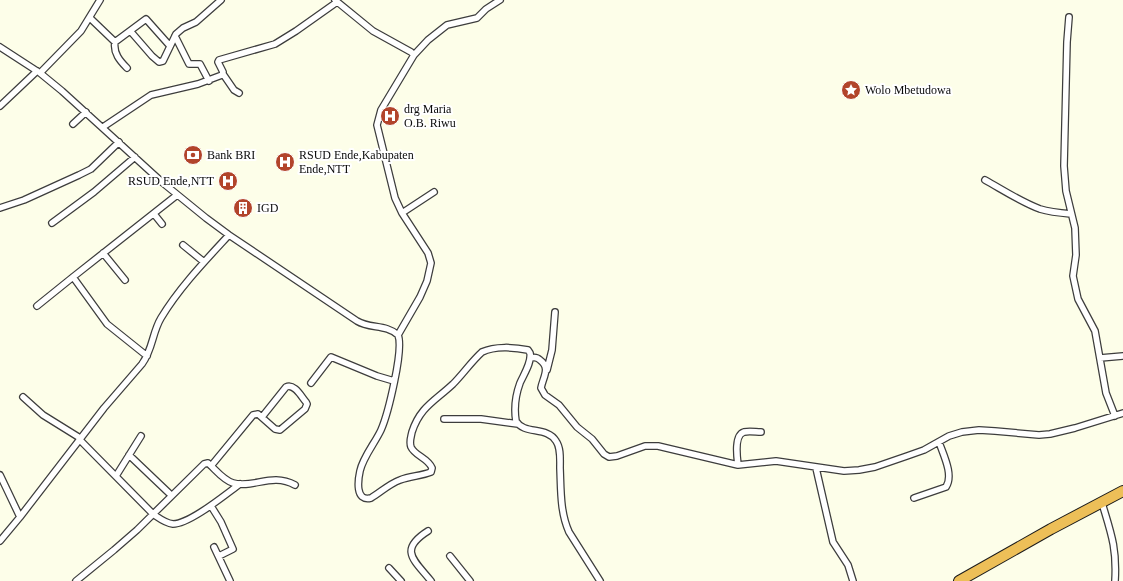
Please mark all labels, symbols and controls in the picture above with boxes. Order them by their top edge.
place icon: Wolo Mbetudowa [840,79,862,101]
place label: Wolo Mbetudowa [865,83,952,97]
place label: drg Maria O.B. Riwu [404,102,456,130]
hospital icon: drg Maria O.B. Riwu [379,105,401,127]
bank icon: Bank BRI [182,144,204,166]
place label: Bank BRI [207,148,255,162]
place label: RSUD Ende,Kabupaten Ende,NTT [299,148,414,176]
hospital icon: RSUD Ende,Kabupaten Ende,NTT [274,151,296,173]
hospital icon: RSUD Ende,NTT [217,170,239,192]
place label: RSUD Ende,NTT [128,174,215,188]
building icon: IGD [232,197,254,219]
place label: IGD [257,201,279,215]

